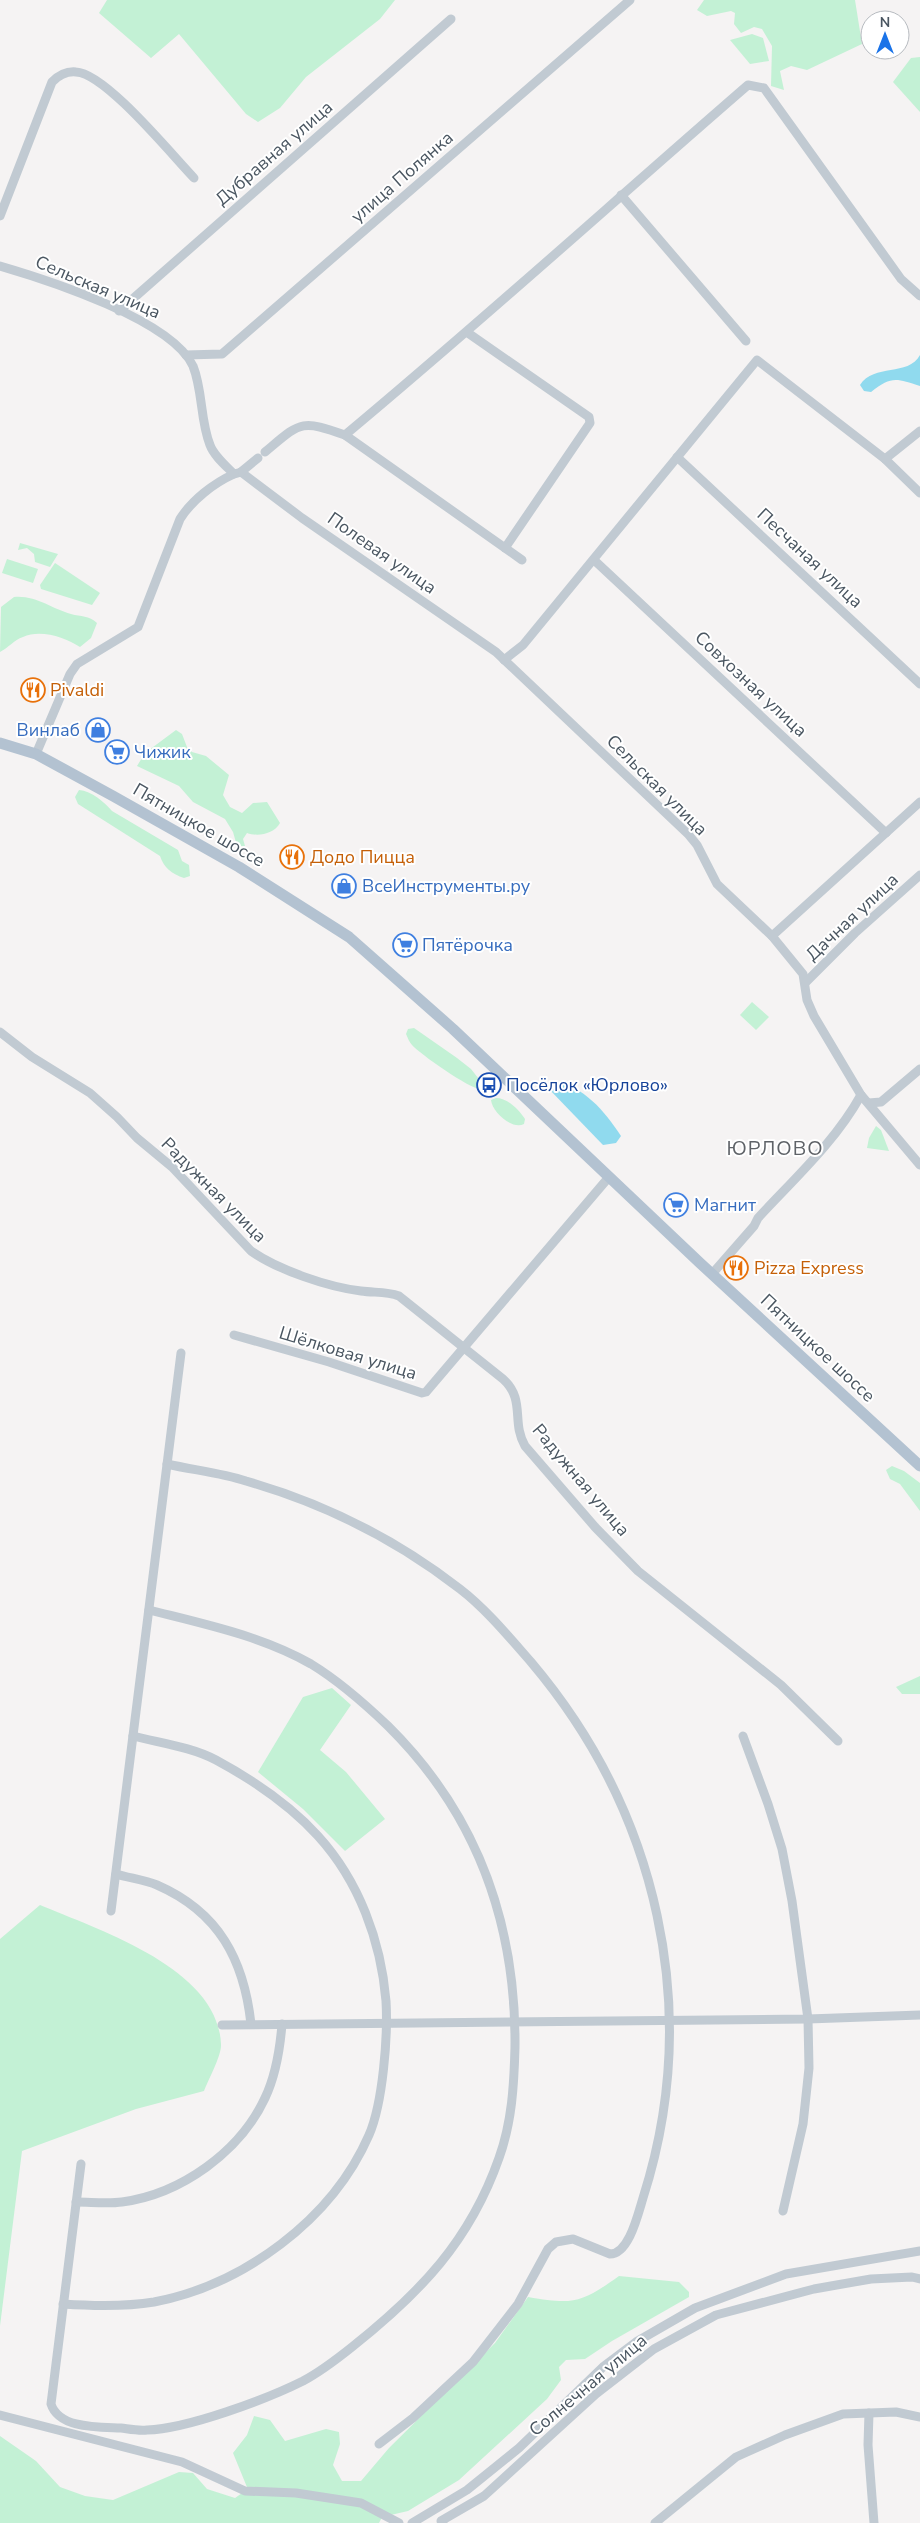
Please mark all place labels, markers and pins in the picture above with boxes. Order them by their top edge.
restaurant icon: Pivaldi [20,677,46,703]
place label: Pivaldi [50,678,104,702]
shop icon: Винлаб [85,717,111,743]
place label: Винлаб [17,718,80,742]
supermarket icon: Чижик [104,739,130,765]
place label: Чижик [134,740,191,764]
restaurant icon: Додо Пицца [279,844,305,870]
place label: Додо Пицца [310,845,415,869]
shop icon: ВсеИнструменты.ру [331,873,357,899]
place label: ВсеИнструменты.ру [362,874,531,898]
supermarket icon: Пятёрочка [392,932,418,958]
place label: Пятёрочка [422,933,513,957]
bus stop icon: Посёлок «Юрлово» [476,1072,502,1098]
place label: Посёлок «Юрлово» [506,1073,668,1097]
supermarket icon: Магнит [663,1192,689,1218]
place label: Магнит [694,1193,756,1217]
restaurant icon: Pizza Express [723,1255,749,1281]
place label: Pizza Express [754,1256,864,1280]

